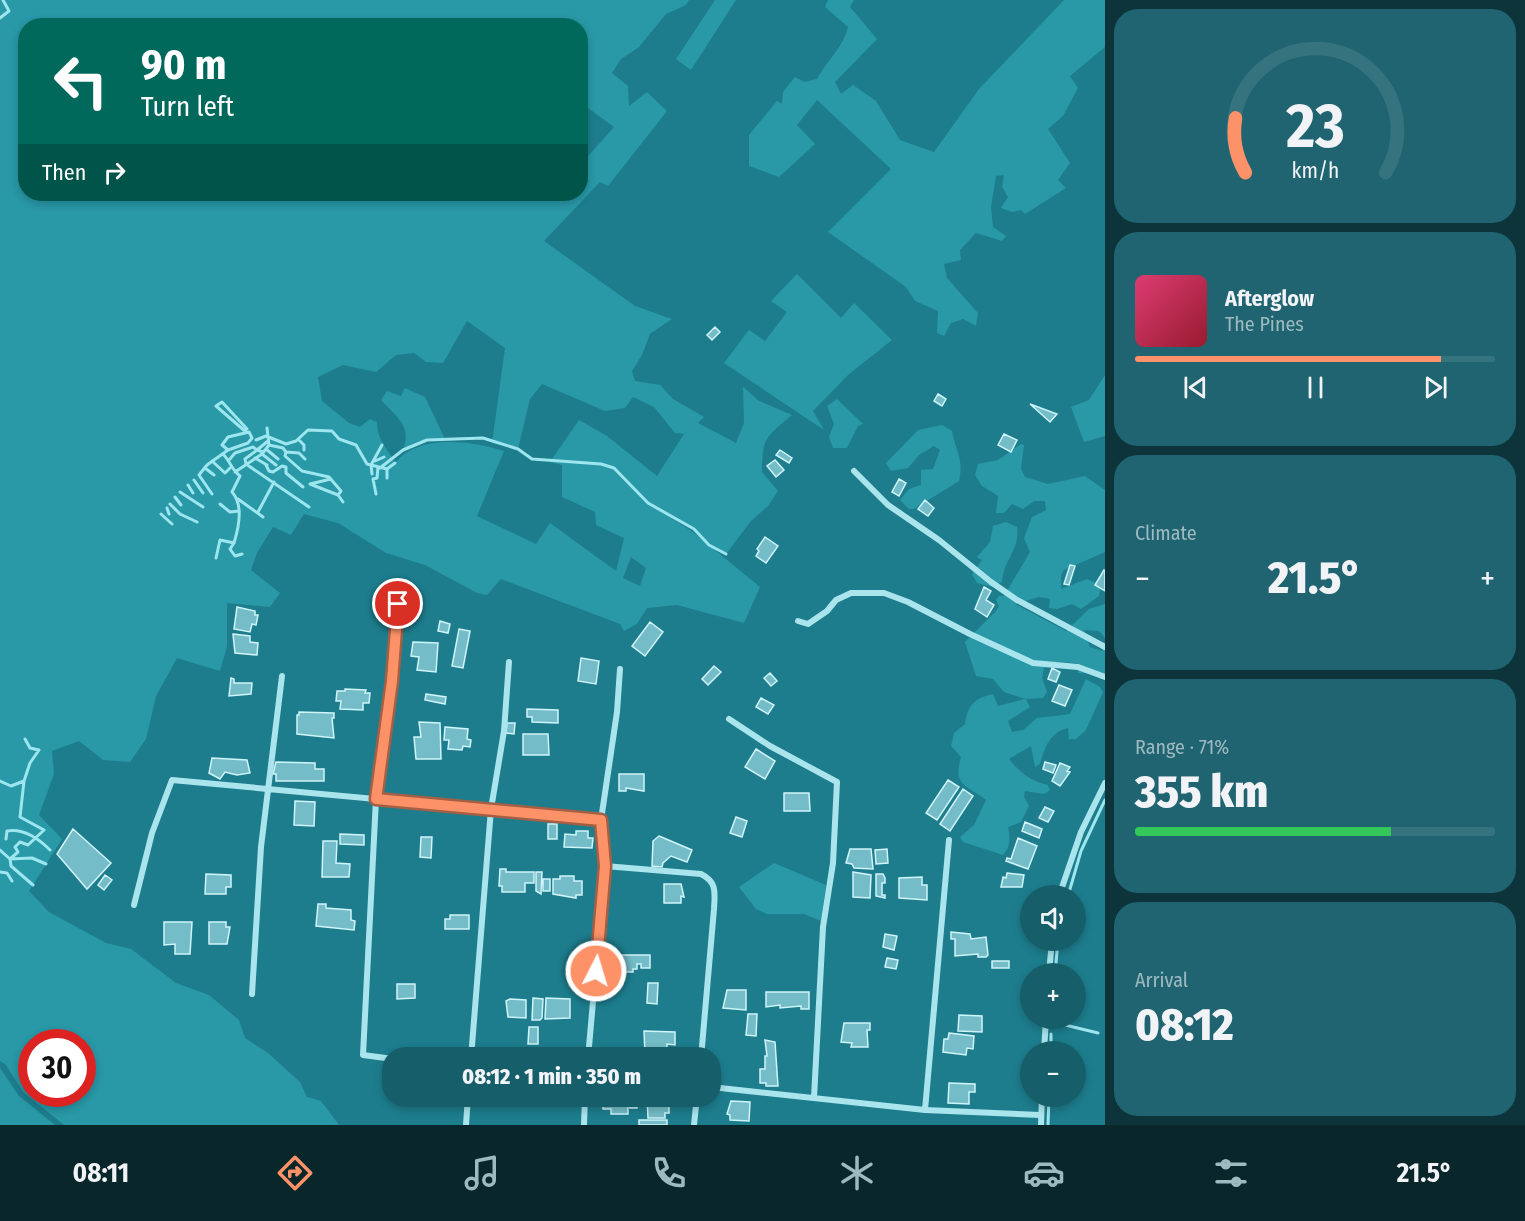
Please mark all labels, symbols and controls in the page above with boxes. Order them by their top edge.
text: 90 m [141,40,226,90]
icon: left [42,42,120,120]
text: 23 [1285,89,1344,164]
text: Turn left [141,91,234,123]
icon: right [98,156,131,189]
text: km/h [1291,158,1339,184]
text: Then [42,159,86,186]
text: Afterglow [1225,285,1314,312]
text: The Pines [1225,312,1304,336]
icon: previous [1179,371,1212,404]
icon: pause [1299,371,1332,404]
icon: next [1419,371,1452,404]
text: Climate [1135,521,1197,545]
text: 21.5° [1268,551,1362,605]
text: − [1135,559,1150,599]
text: + [1480,559,1495,599]
pin [372,578,423,629]
icon: arrive [381,587,414,620]
text: Range · 71% [1135,735,1229,759]
text: 355 km [1135,765,1268,819]
map controls [1020,885,1086,1107]
button: sound [1020,885,1086,951]
position arrow [564,939,628,1003]
button: + [1020,963,1086,1029]
text: Arrival [1135,968,1188,992]
text: 08:12 [1135,998,1234,1052]
speed limit sign: 30 [18,1029,96,1107]
button: − [1020,1041,1086,1107]
text: 08:12 · 1 min · 350 m [462,1063,641,1090]
icon: directions [274,1152,316,1194]
icon: music [461,1152,503,1194]
icon: phone [648,1152,690,1194]
icon: climate [836,1152,878,1194]
icon: car [1023,1152,1065,1194]
icon: filters [1210,1152,1252,1194]
text: 08:11 [73,1157,129,1189]
text: 21.5° [1397,1157,1452,1189]

